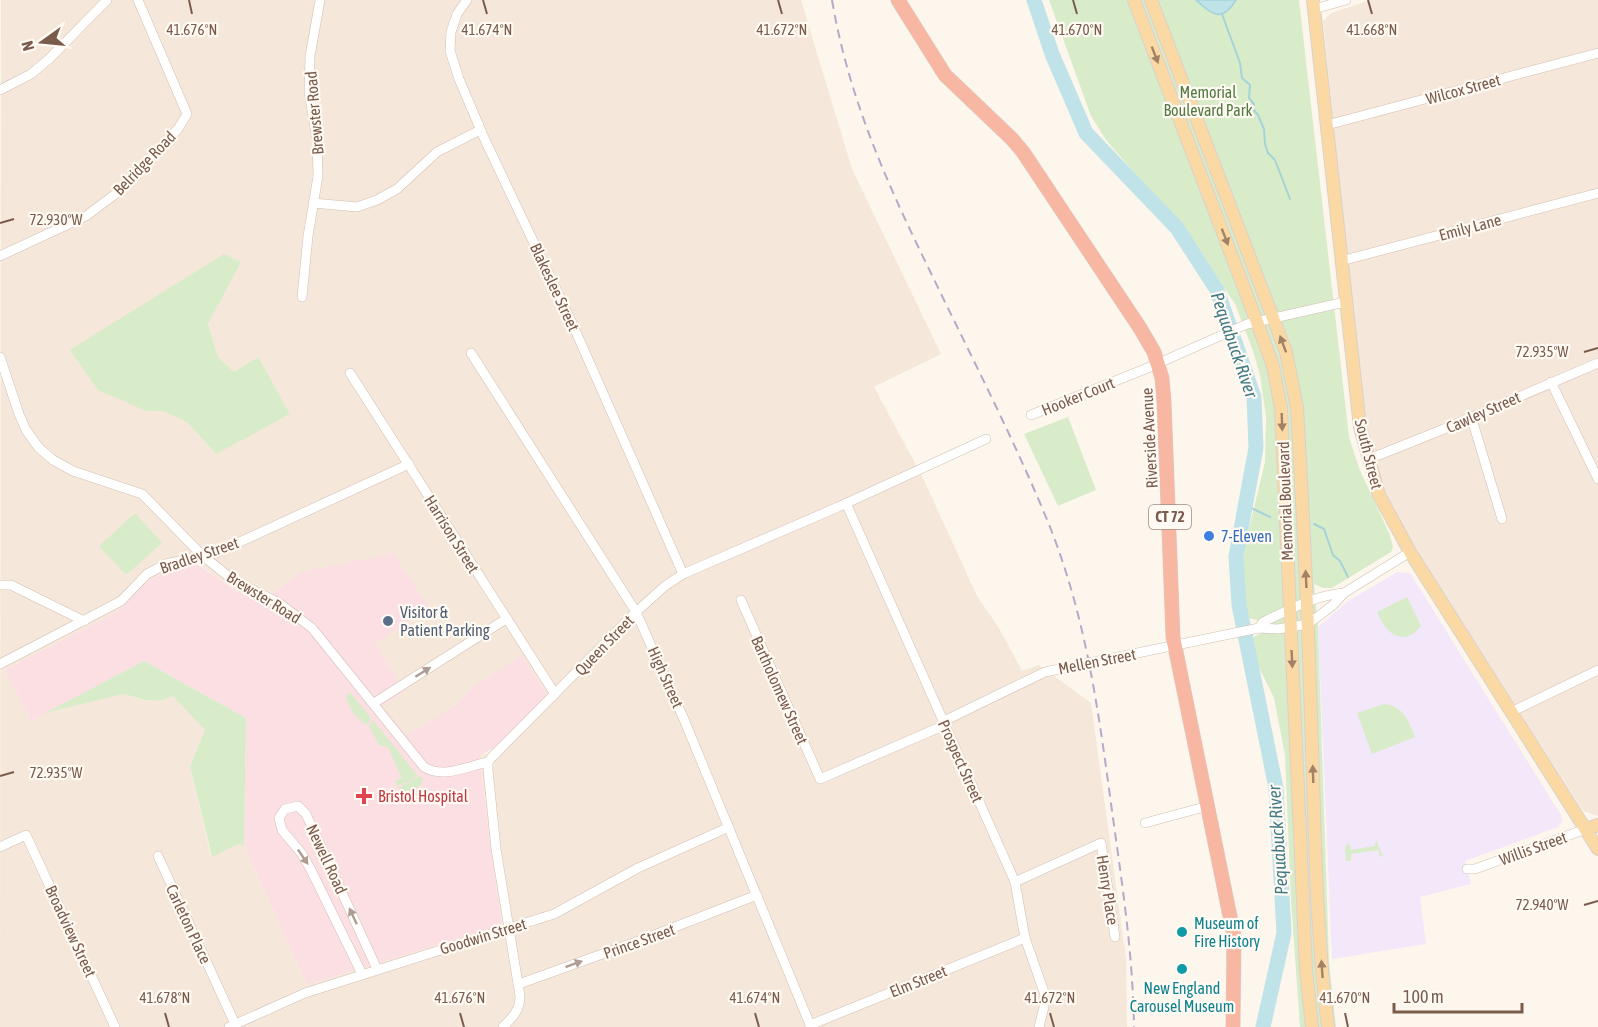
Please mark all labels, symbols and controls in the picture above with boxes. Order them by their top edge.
north arrow [12,12,72,72]
text: 41.676°N [167,21,217,38]
text: 41.674°N [462,21,512,38]
text: 41.672°N [757,21,807,38]
text: 41.670°N [1052,21,1102,38]
text: 41.668°N [1347,21,1397,38]
text: N [18,39,37,53]
one-way arrow [1150,46,1160,64]
street label: Brewster Road [301,70,327,156]
street label: Wilcox Street [1424,70,1503,108]
park label: Memorial Boulevard Park [1163,83,1253,119]
street label: Belridge Road [109,127,180,199]
street label: Emily Lane [1437,210,1503,245]
text: 72.930°W [30,211,83,228]
one-way arrow [1220,228,1230,246]
street label: Blakeslee Street [527,240,583,334]
water label: Pequabuck River [1207,289,1263,401]
one-way arrow [1277,335,1287,353]
text: 72.935°W [1516,343,1569,360]
street label: Hooker Court [1039,373,1117,419]
street label: Riverside Avenue [1137,387,1161,489]
street label: Cawley Street [1443,387,1524,437]
one-way arrow [1277,413,1286,432]
street label: South Street [1352,417,1386,491]
street label: Memorial Boulevard [1274,441,1296,561]
street label: Harrison Street [421,492,483,576]
road number: CT 72 [1149,505,1191,529]
place label: 7-Eleven [1221,527,1272,545]
marker: 7-Eleven [1202,529,1216,543]
street label: Bradley Street [157,533,241,578]
street label: Brewster Road [224,567,304,627]
one-way arrow [1302,570,1311,589]
place label: Visitor & Patient Parking [400,603,490,640]
street label: Queen Street [571,611,637,679]
marker: Visitor & Patient Parking [381,614,395,628]
street label: Bartholomew Street [748,633,812,747]
street label: High Street [644,644,688,711]
street label: Mellen Street [1057,645,1138,677]
one-way arrow [1287,650,1296,669]
one-way arrow [415,666,431,678]
street label: Prospect Street [934,717,987,806]
text: 72.935°W [30,764,83,781]
one-way arrow [1309,765,1318,784]
water label: Pequabuck River [1263,784,1292,896]
marker: Bristol Hospital [355,787,373,805]
place label: Bristol Hospital [378,787,469,806]
street label: Newell Road [303,821,351,897]
street label: Willis Street [1497,827,1570,868]
one-way arrow [297,848,309,864]
street label: Henry Place [1093,854,1122,926]
street label: Broadview Street [42,882,100,980]
street label: Carleton Place [163,882,215,966]
text: 72.940°W [1516,896,1569,913]
one-way arrow [348,907,357,924]
street label: Goodwin Street [438,914,529,958]
place label: Museum of Fire History [1194,914,1261,951]
street label: Prince Street [601,920,677,962]
marker: Museum of Fire History [1175,925,1189,939]
one-way arrow [565,959,583,969]
one-way arrow [1317,959,1326,978]
street label: Elm Street [887,961,949,1001]
marker: New England Carousel Museum [1175,962,1189,976]
scale bar [1394,976,1522,1014]
place label: New England Carousel Museum [1130,979,1234,1015]
text: 100 m [1403,986,1444,1007]
text: 41.678°N [140,989,190,1006]
text: 41.676°N [435,989,485,1006]
text: 41.674°N [730,989,780,1006]
text: 41.672°N [1025,989,1075,1006]
text: 41.670°N [1320,989,1370,1006]

